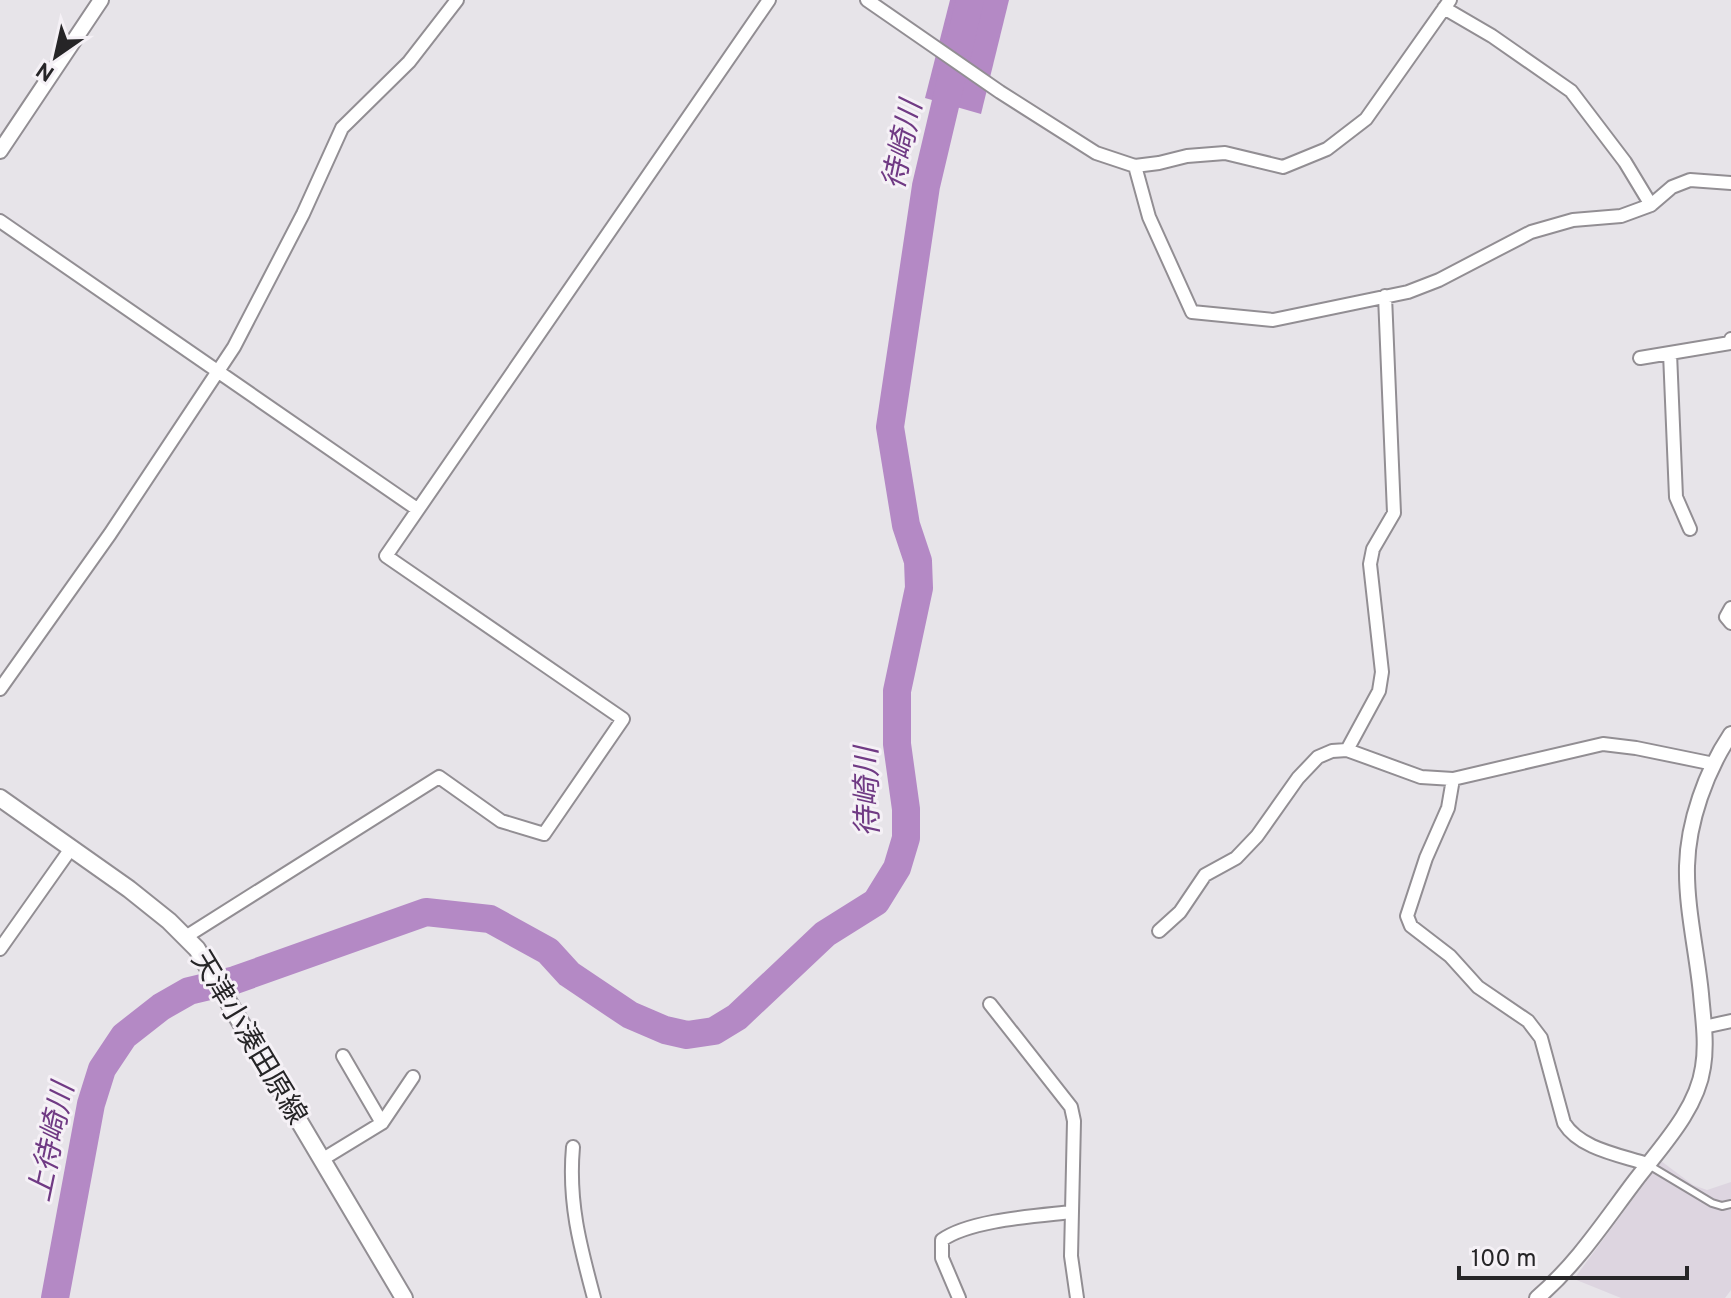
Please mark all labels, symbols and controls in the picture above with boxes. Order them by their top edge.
north arrow [16,16,96,96]
text: N [32,55,60,86]
water label: 待崎川 [877,95,933,193]
water label: 待崎川 [850,744,889,837]
street label: 天津小湊田原線 [182,945,313,1132]
water label: 上待崎川 [23,1077,85,1205]
scale bar [1459,1230,1687,1280]
text: 100 m [1471,1245,1537,1275]

